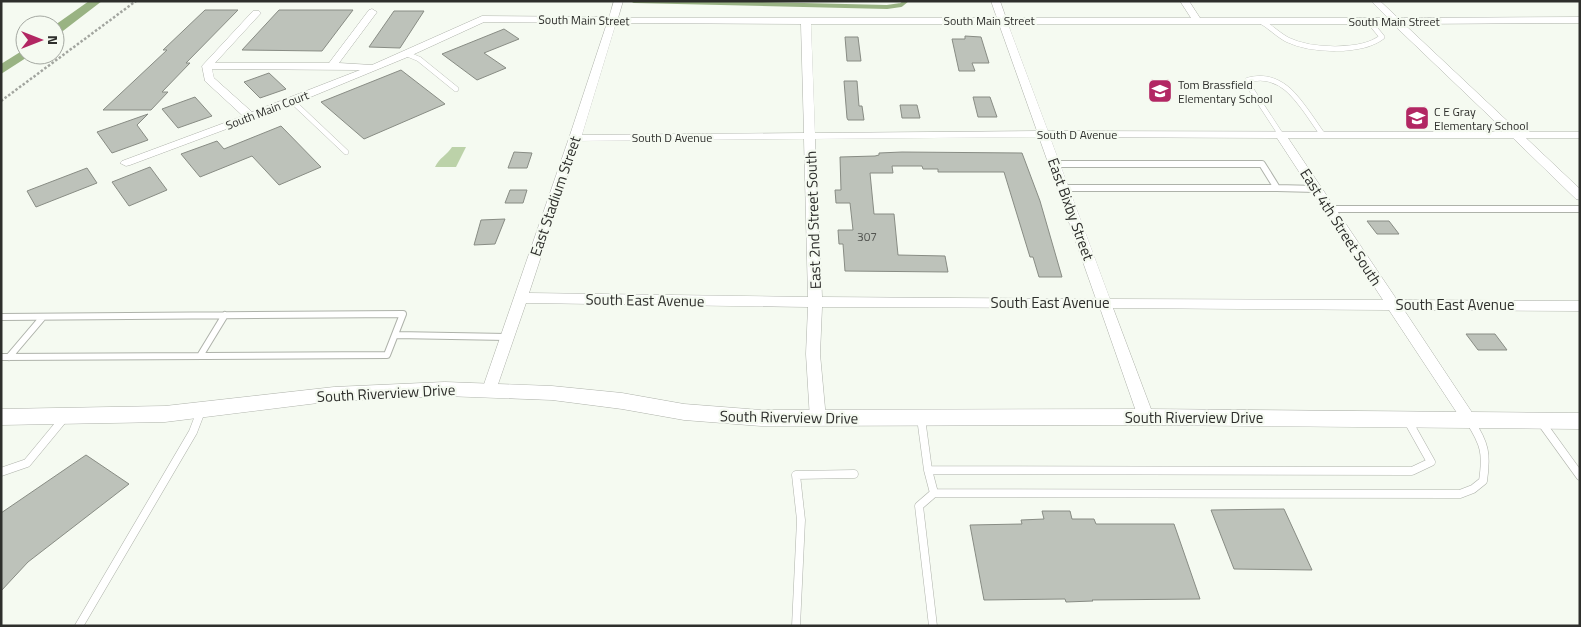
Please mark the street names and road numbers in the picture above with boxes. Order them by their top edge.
street label: South Main Street [538,10,631,30]
street label: South Main Street [943,11,1035,30]
street label: South Main Street [1348,12,1440,31]
street label: South Main Court [223,85,312,135]
street label: South D Avenue [1037,125,1117,144]
street label: South D Avenue [632,128,712,147]
street label: East Stadium Street [524,132,587,259]
street label: East 2nd Street South [799,150,827,290]
street label: East Bixby Street [1042,154,1100,264]
street label: East 4th Street South [1294,164,1388,290]
street label: South East Avenue [585,287,705,313]
street label: South East Avenue [991,291,1109,314]
street label: South East Avenue [1396,293,1514,316]
street label: South Riverview Drive [316,378,456,408]
street label: South Riverview Drive [720,404,858,430]
street label: South Riverview Drive [1125,406,1263,429]

